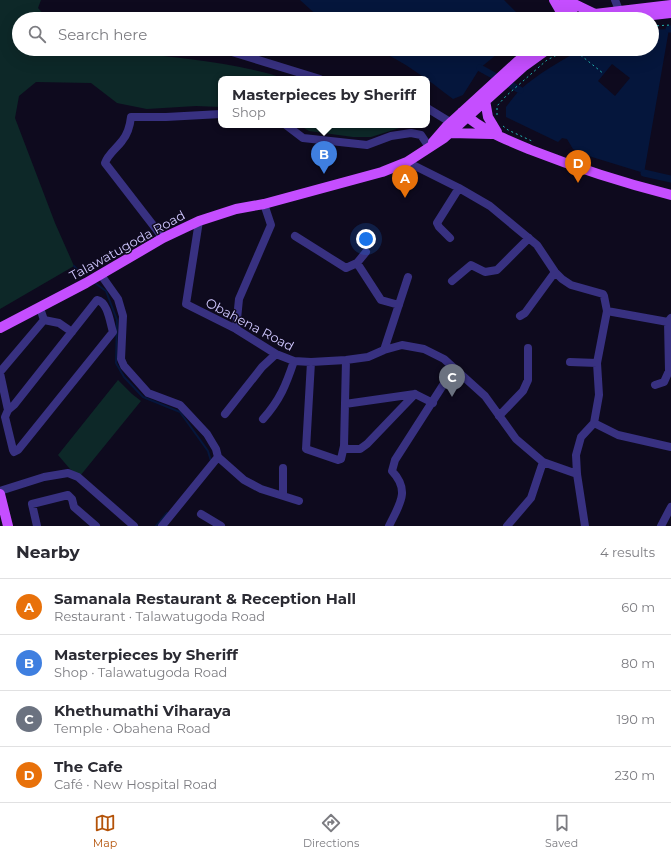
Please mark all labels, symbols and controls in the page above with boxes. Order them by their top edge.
search box [12,12,659,56]
icon: search [26,23,48,45]
text: Search here [58,25,147,44]
popup [218,76,430,128]
text: Masterpieces by Sheriff [232,85,416,104]
text: Shop [232,104,266,120]
pin: B [311,141,337,174]
pin: D [565,150,591,183]
pin: A [392,165,418,198]
street label: Talawatugoda Road [66,207,188,283]
your location [356,229,376,249]
street label: Obahena Road [203,294,297,354]
pin: C [439,364,465,397]
text: Nearby [16,542,80,562]
text: 4 results [600,544,655,560]
text: Samanala Restaurant & Reception Hall [54,589,356,608]
text: A [24,599,34,615]
text: 60 m [621,599,655,615]
text: Restaurant · Talawatugoda Road [54,608,265,624]
text: Masterpieces by Sheriff [54,645,238,664]
text: B [24,655,34,671]
text: 80 m [621,655,655,671]
text: Shop · Talawatugoda Road [54,664,227,680]
text: Khethumathi Viharaya [54,701,231,720]
text: C [24,711,34,727]
text: 190 m [617,711,655,727]
text: Temple · Obahena Road [54,720,210,736]
text: The Cafe [54,757,123,776]
text: D [24,767,34,783]
text: 230 m [614,767,655,783]
text: Café · New Hospital Road [54,776,217,792]
tab: Map [93,812,117,850]
tab: Directions [303,812,359,850]
tab: Saved [545,812,578,850]

